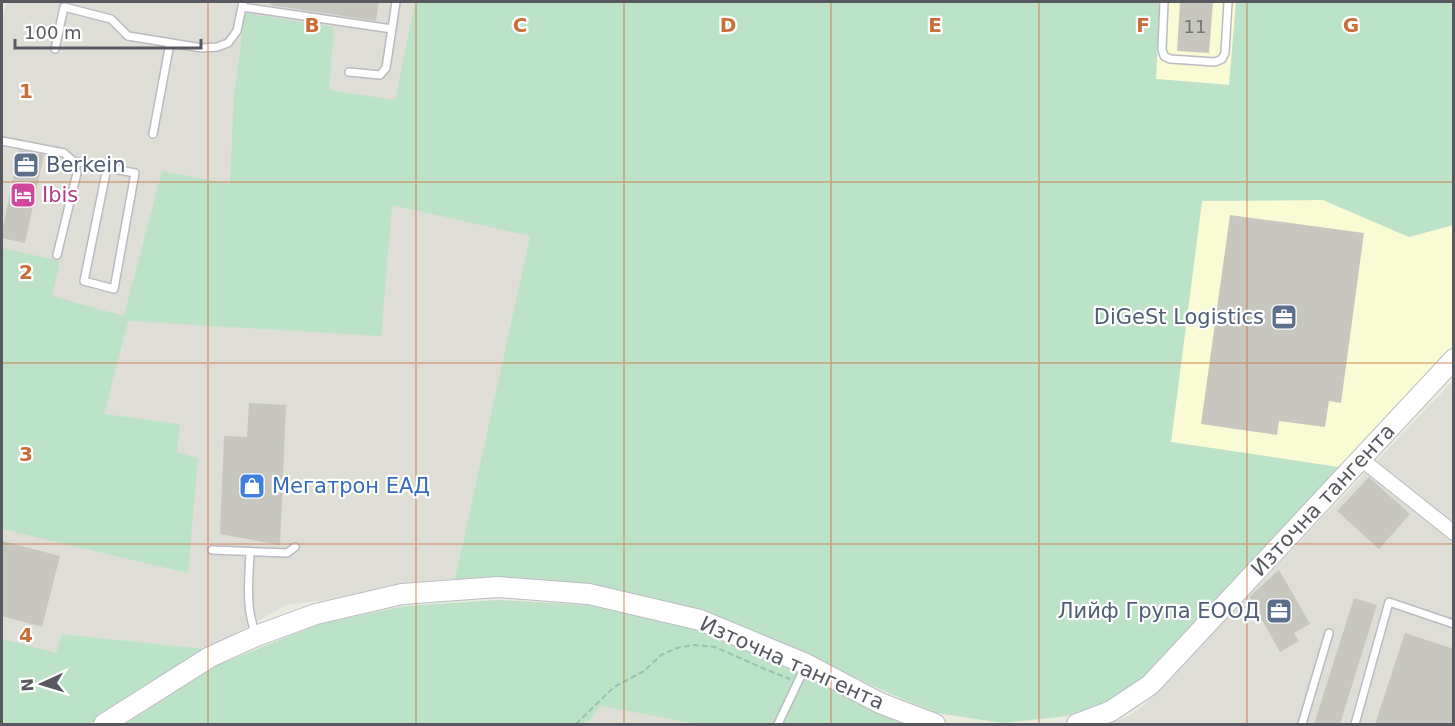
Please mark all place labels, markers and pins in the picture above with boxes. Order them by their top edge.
office icon: Berkein [11,150,41,180]
place label: Berkein [46,153,125,177]
hotel icon: Ibis [8,180,38,210]
place label: Ibis [42,183,78,207]
office icon: DiGeSt Logistics [1269,302,1299,332]
place label: DiGeSt Logistics [1094,305,1264,329]
shop icon: Мегатрон ЕАД [237,471,267,501]
place label: Мегатрон ЕАД [272,474,430,498]
office icon: Лийф Група ЕООД [1264,596,1294,626]
place label: Лийф Група ЕООД [1058,599,1260,623]

